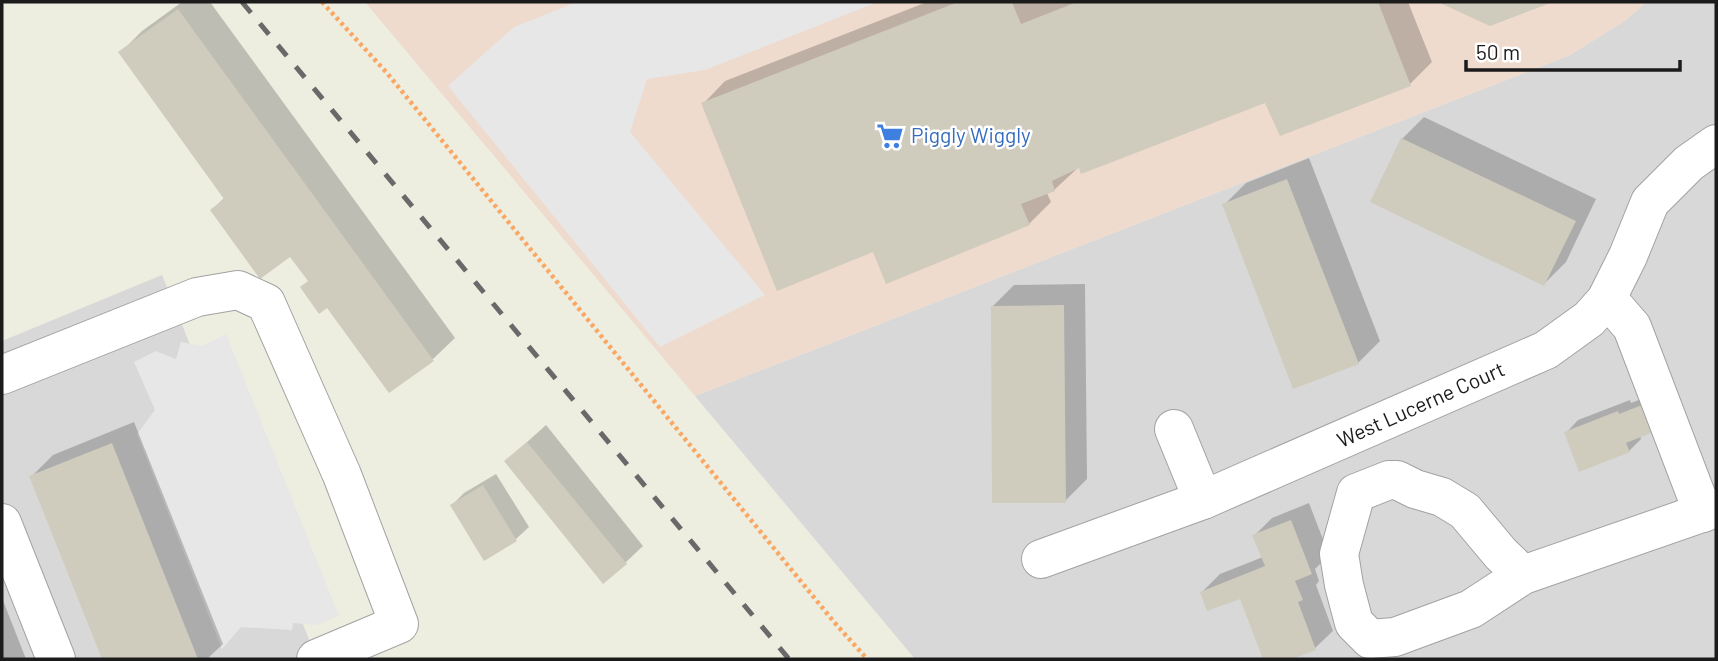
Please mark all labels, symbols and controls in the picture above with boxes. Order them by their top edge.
scale bar [1466,28,1680,72]
text: 50 m [1476,39,1520,64]
supermarket icon: Piggly Wiggly [875,121,905,151]
place label: Piggly Wiggly [911,122,1031,147]
street label: West Lucerne Court [1333,355,1508,452]

